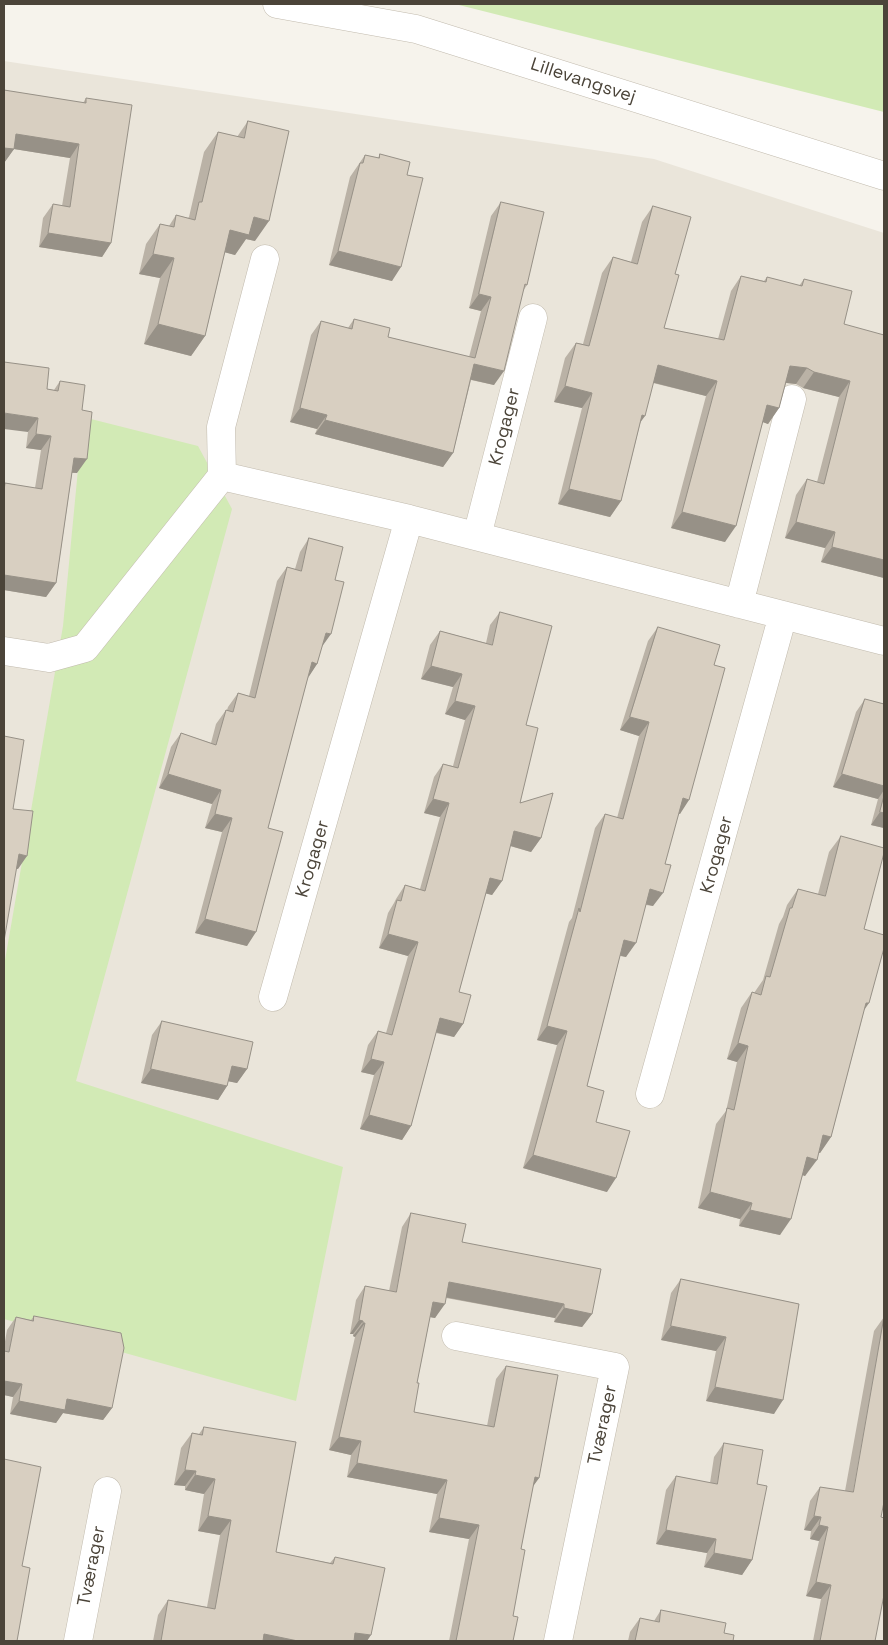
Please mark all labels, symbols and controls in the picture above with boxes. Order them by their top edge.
street label: Lillevangsvej [528,54,638,108]
street label: Krogager [485,386,525,468]
street label: Krogager [696,814,738,896]
street label: Krogager [292,818,334,900]
street label: Tværager [584,1383,622,1467]
street label: Tværager [74,1524,110,1608]

